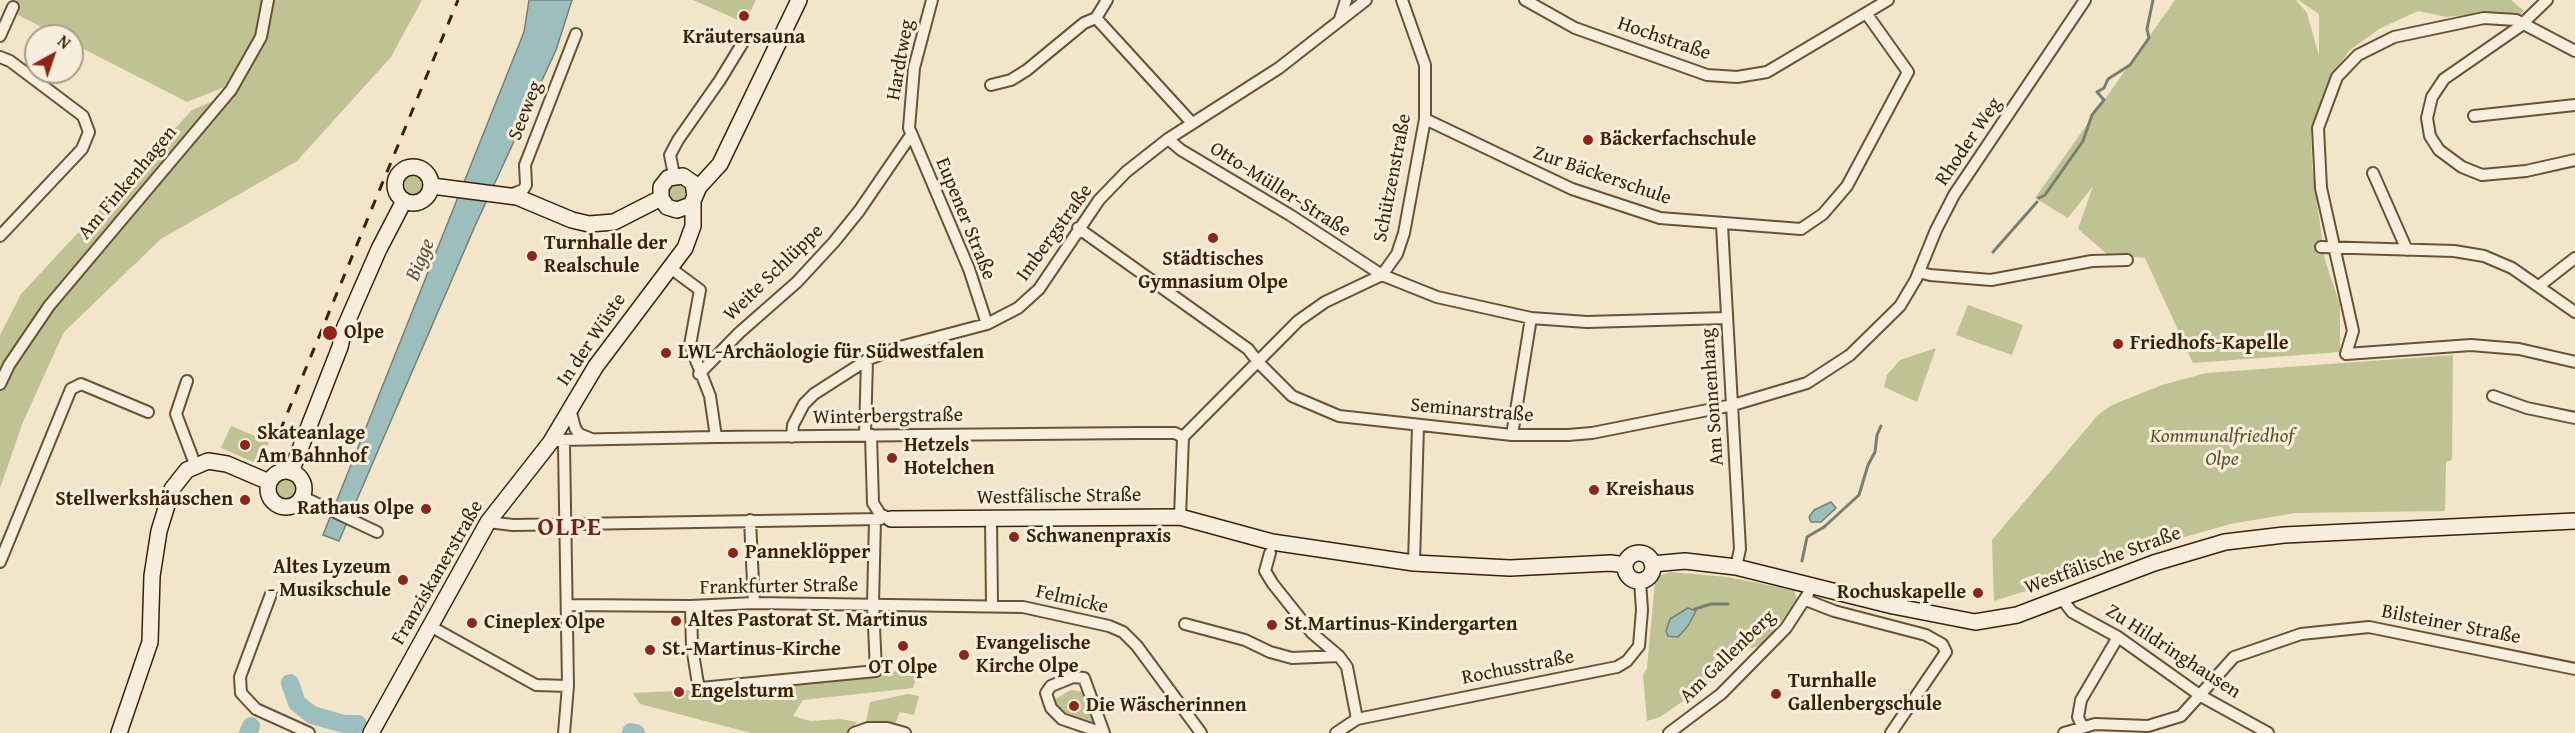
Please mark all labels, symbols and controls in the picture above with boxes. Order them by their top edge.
marker: Kräutersauna [737,9,751,23]
street label: Hochstraße [1614,12,1714,66]
street label: Hardtweg [882,18,920,102]
north arrow [24,24,84,84]
place label: Kräutersauna [683,26,805,50]
text: N [52,29,76,54]
street label: Seeweg [504,78,548,144]
street label: Rhoder Weg [1931,93,2007,191]
street label: Schützenstraße [1369,112,1417,244]
street label: Am Finkenhagen [73,121,183,245]
place label: Bäckerfachschule [1600,128,1756,152]
marker: Bäckerfachschule [1581,133,1595,147]
street label: Otto-Müller-Straße [1205,137,1355,243]
street label: Zur Bäckerschule [1530,141,1674,211]
street label: Eupener Straße [930,154,1000,284]
street label: Imbergstraße [1012,180,1098,286]
street label: Weite Schlüppe [719,220,829,326]
marker: Städtisches Gymnasium Olpe [1206,231,1220,245]
place label: Turnhalle der Realschule [544,232,667,279]
water label: Bigge [401,235,441,285]
place label: Städtisches Gymnasium Olpe [1138,248,1288,295]
marker: Turnhalle der Realschule [525,249,539,263]
street label: In der Wüste [552,289,632,391]
place label: Olpe [344,321,384,345]
marker: Olpe [321,324,339,342]
street label: Am Sonnenhang [1696,327,1730,467]
place label: Friedhofs-Kapelle [2130,332,2289,356]
marker: Friedhofs-Kapelle [2111,337,2125,351]
place label: LWL-Archäologie für Südwestfalen [678,341,984,365]
marker: LWL-Archäologie für Südwestfalen [659,346,673,360]
street label: Seminarstraße [1409,394,1535,428]
street label: Winterbergstraße [813,404,963,430]
place label: Skateanlage Am Bahnhof [257,422,367,469]
park label: Kommunalfriedhof Olpe [2150,425,2294,472]
place label: Hetzels Hotelchen [904,434,994,481]
marker: Skateanlage Am Bahnhof [238,438,252,452]
marker: Hetzels Hotelchen [885,451,899,465]
place label: Kreishaus [1606,478,1694,502]
marker: Kreishaus [1587,483,1601,497]
street label: Westfälische Straße [976,484,1142,510]
place label: Stellwerkshäuschen [55,488,233,512]
marker: Stellwerkshäuschen [238,493,252,507]
street label: Franziskanerstraße [387,496,489,650]
place label: Rathaus Olpe [297,497,414,521]
marker: Rathaus Olpe [419,502,433,516]
district label: OLPE [538,512,602,544]
street label: Westfälische Straße [2022,522,2184,600]
place label: Schwanenpraxis [1026,525,1171,549]
marker: Schwanenpraxis [1007,530,1021,544]
place label: Panneklöpper [745,541,870,565]
marker: Panneklöpper [726,546,740,560]
place label: Altes Lyzeum - Musikschule [268,556,391,603]
marker: Altes Lyzeum - Musikschule [396,573,410,587]
street label: Frankfurter Straße [699,574,859,600]
street label: Felmicke [1033,580,1111,620]
place label: Rochuskapelle [1837,581,1966,605]
marker: Rochuskapelle [1971,586,1985,600]
street label: Zu Hildringhausen [2101,599,2245,705]
street label: Bilsteiner Straße [2379,600,2523,650]
street label: Am Gallenberg [1675,605,1781,709]
place label: Altes Pastorat St. Martinus [688,609,928,633]
place label: Cineplex Olpe [484,611,605,635]
place label: St.Martinus-Kindergarten [1284,613,1518,637]
marker: Altes Pastorat St. Martinus [669,614,683,628]
marker: Cineplex Olpe [465,616,479,630]
marker: St.Martinus-Kindergarten [1265,618,1279,632]
place label: Evangelische Kirche Olpe [976,632,1091,679]
place label: St.-Martinus-Kirche [662,638,841,662]
marker: OT Olpe [896,639,910,653]
marker: St.-Martinus-Kirche [643,643,657,657]
street label: Rochusstraße [1460,645,1576,691]
marker: Evangelische Kirche Olpe [957,648,971,662]
place label: OT Olpe [869,656,937,680]
place label: Turnhalle Gallenbergschule [1788,670,1942,717]
place label: Engelsturm [691,680,794,704]
marker: Engelsturm [672,685,686,699]
marker: Turnhalle Gallenbergschule [1769,687,1783,701]
place label: Die Wäscherinnen [1086,694,1247,718]
marker: Die Wäscherinnen [1067,699,1081,713]

